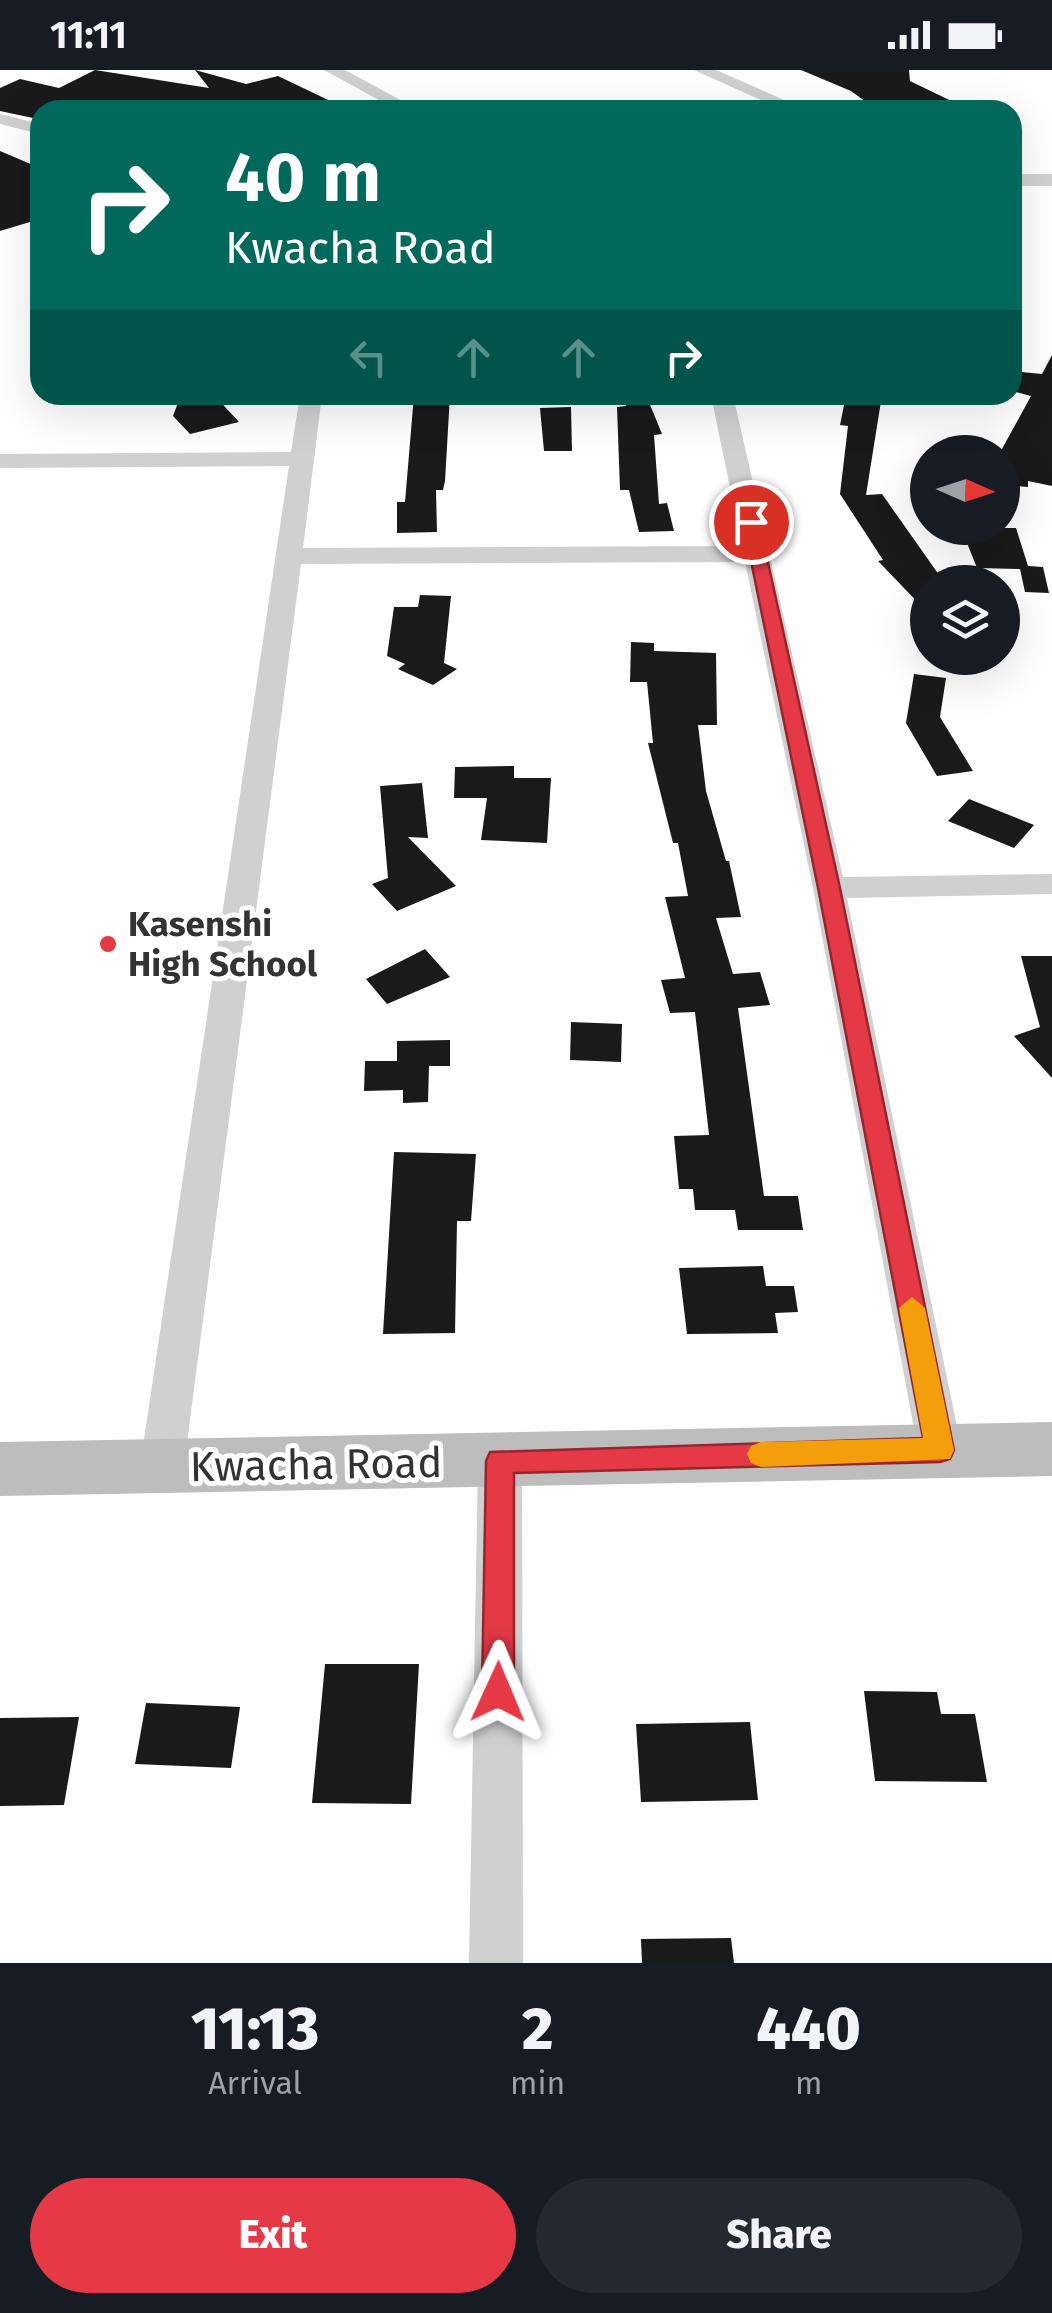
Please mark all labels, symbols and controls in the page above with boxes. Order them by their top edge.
text: 11:11 [50,12,127,58]
text: 40 m [225,136,381,220]
icon: right [60,140,190,270]
text: Kwacha Road [225,221,496,275]
icon: left [341,330,396,385]
icon: ahead [446,330,501,385]
icon: ahead [551,330,606,385]
icon: right [656,330,711,385]
north arrow [910,435,1020,545]
map controls [910,435,1020,675]
pin [709,480,794,565]
icon: arrive [724,495,779,550]
button: layers [910,565,1020,675]
place label: Kasenshi High School [128,903,318,985]
marker: Kasenshi High School [97,933,119,955]
street label: Kwacha Road [189,1438,443,1492]
position arrow [446,1640,550,1744]
text: 11:13 [191,1993,319,2065]
text: 2 [522,1993,553,2065]
text: 440 [756,1993,861,2065]
text: Arrival [208,2064,302,2102]
text: min [510,2064,565,2102]
text: m [795,2064,822,2102]
button: Exit [30,2178,516,2293]
button: Share [536,2178,1022,2293]

